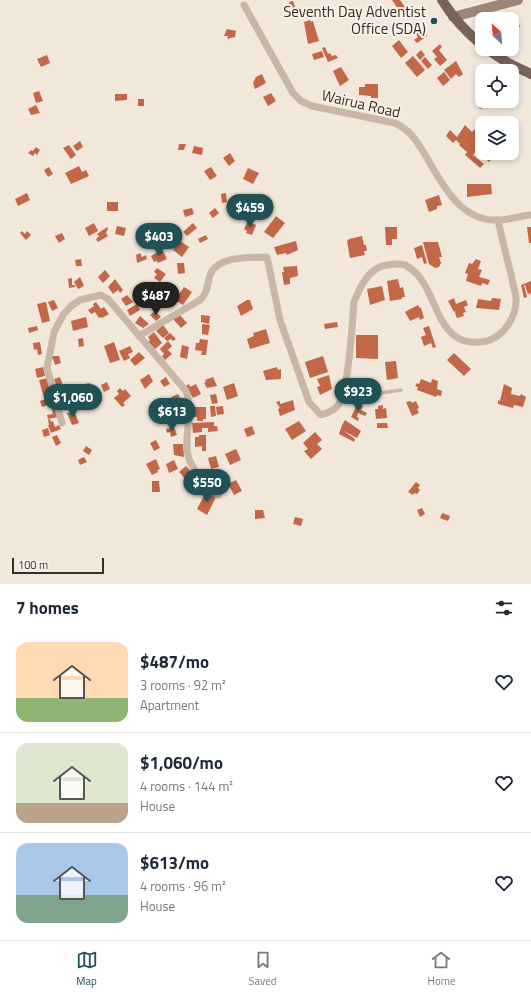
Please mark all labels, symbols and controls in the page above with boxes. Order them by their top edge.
place label: Seventh Day Adventist Office (SDA) [283,0,427,40]
north arrow [475,12,519,56]
map controls [475,12,519,160]
marker: Seventh Day Adventist Office (SDA) [429,16,439,26]
button: locate [475,64,519,108]
street label: Wairua Road [319,83,403,124]
button: layers [475,116,519,160]
pin: $459 [226,194,274,228]
text: $459 [235,197,265,217]
pin: $403 [135,223,183,257]
text: $403 [144,226,174,246]
pin: $487 [132,282,180,316]
text: $487 [141,285,171,305]
pin: $923 [334,378,382,412]
text: $923 [343,381,373,401]
pin: $1,060 [40,384,106,418]
text: $1,060 [53,387,93,407]
pin: $613 [148,398,196,432]
text: $613 [157,401,187,421]
pin: $550 [183,469,231,503]
text: $550 [192,472,222,492]
scale bar [12,556,104,575]
text: 100 m [18,557,48,573]
text: 7 homes [16,595,79,621]
icon: filters [493,597,515,619]
text: $487/mo [140,649,209,675]
icon: home [48,658,96,706]
icon: heart [493,671,515,693]
text: 3 rooms · 92 m² [140,675,226,695]
text: Apartment [140,695,199,715]
text: $1,060/mo [140,750,223,776]
icon: home [48,759,96,807]
icon: heart [493,772,515,794]
text: 4 rooms · 144 m² [140,776,233,796]
text: House [140,796,175,816]
text: $613/mo [140,850,209,876]
icon: home [48,859,96,907]
icon: heart [493,872,515,894]
text: 4 rooms · 96 m² [140,876,226,896]
text: House [140,896,175,916]
tab: Map [76,949,98,989]
tab: Saved [249,949,277,989]
tab: Home [428,949,455,989]

